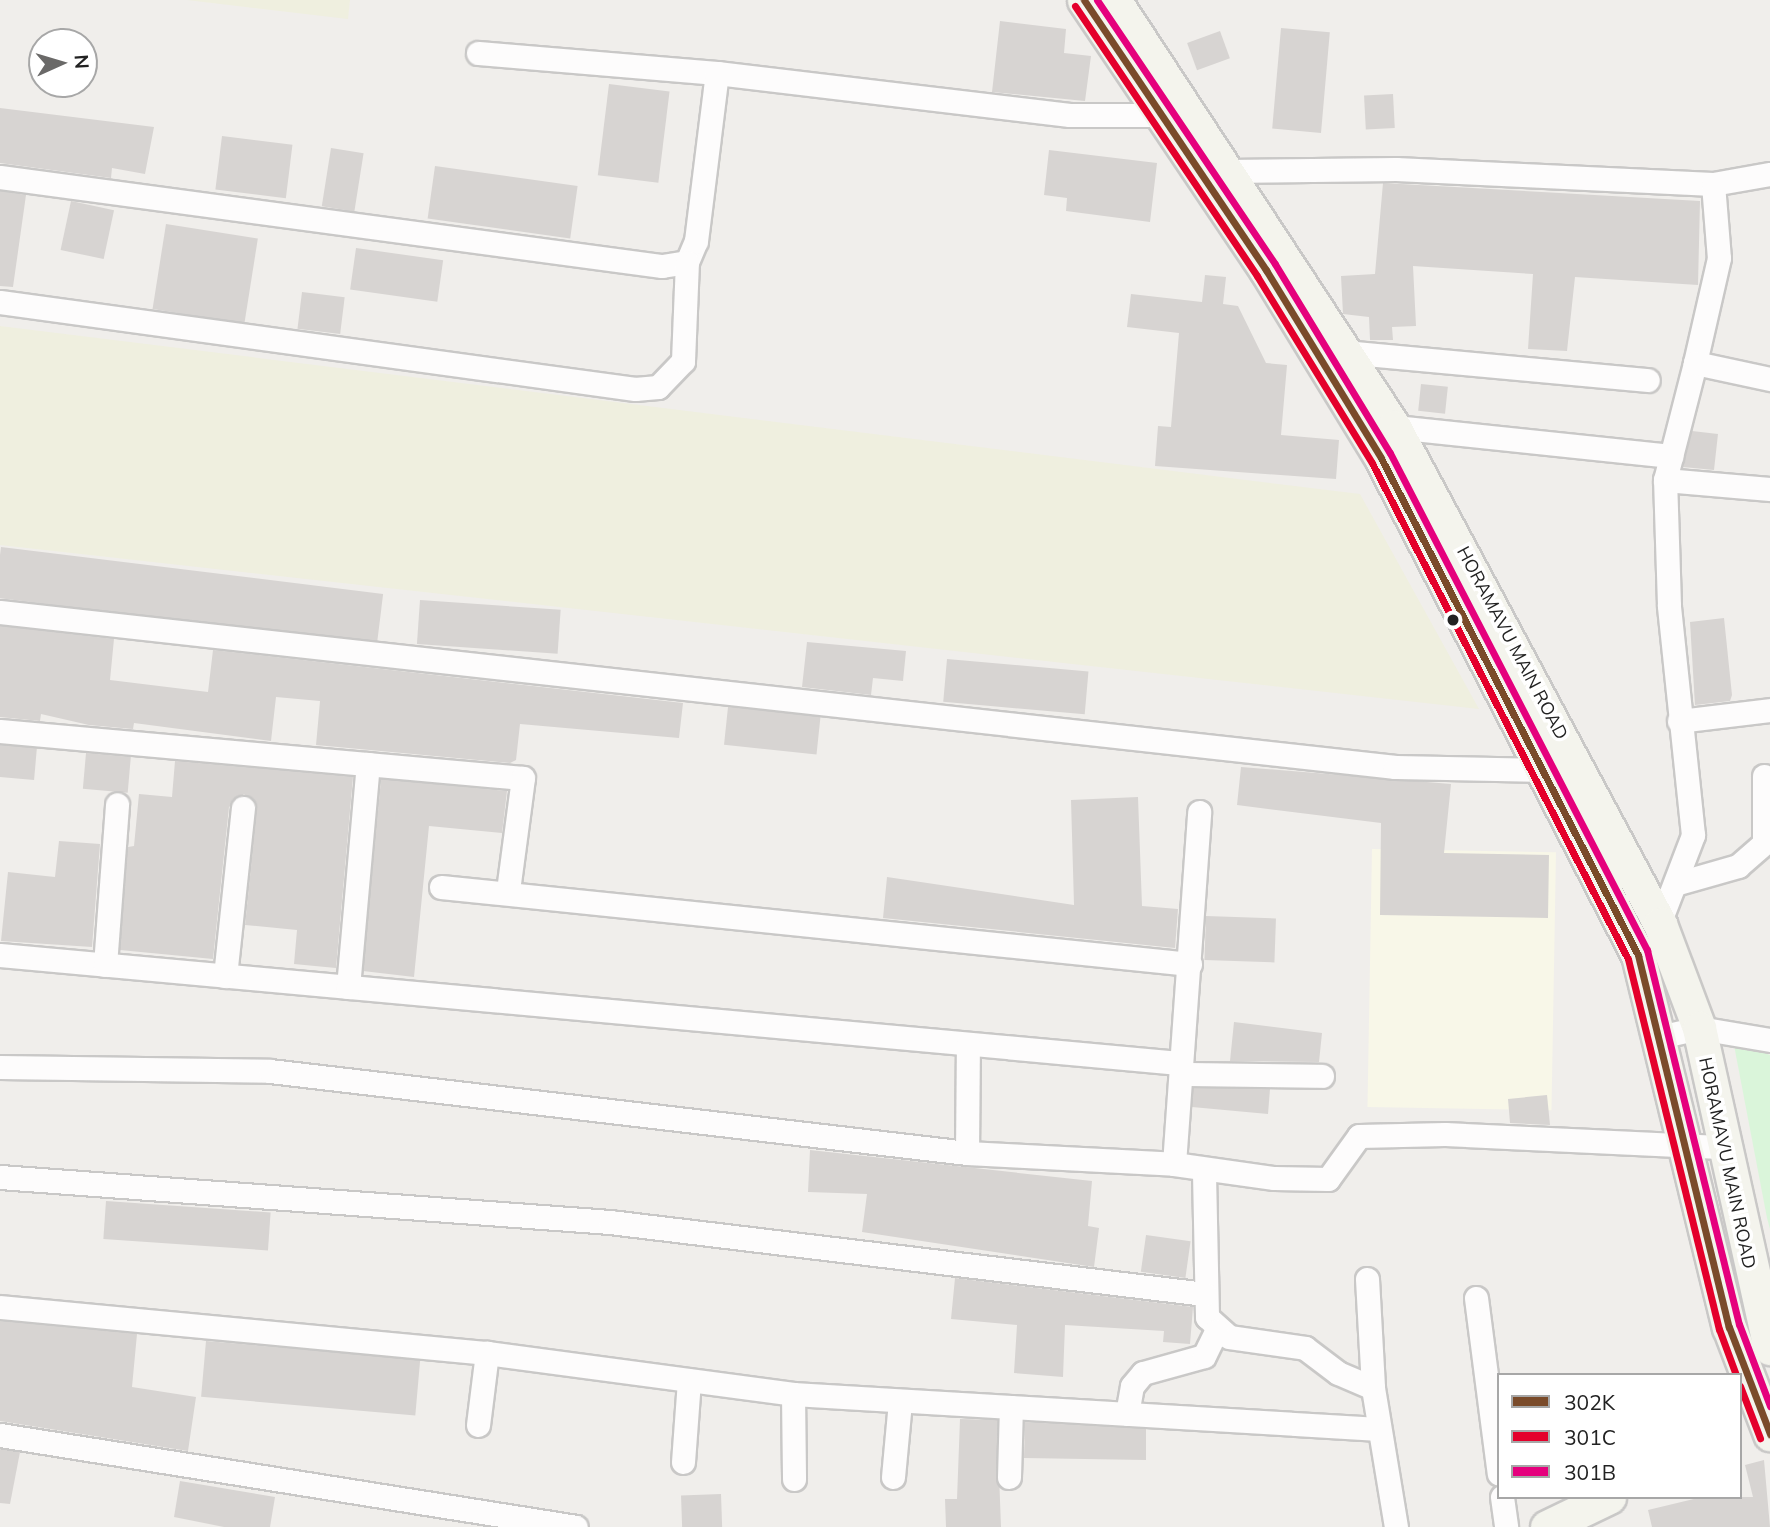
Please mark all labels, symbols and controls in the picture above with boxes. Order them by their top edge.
north arrow [28,28,98,98]
text: N [69,54,94,70]
street label: HORAMAVU MAIN ROAD [1452,543,1572,743]
unlabelled marker [1446,613,1460,627]
street label: HORAMAVU MAIN ROAD [1694,1055,1760,1271]
legend [1497,1373,1742,1499]
text: 302K [1564,1389,1615,1415]
text: 301C [1564,1424,1616,1450]
text: 301B [1564,1459,1616,1485]

